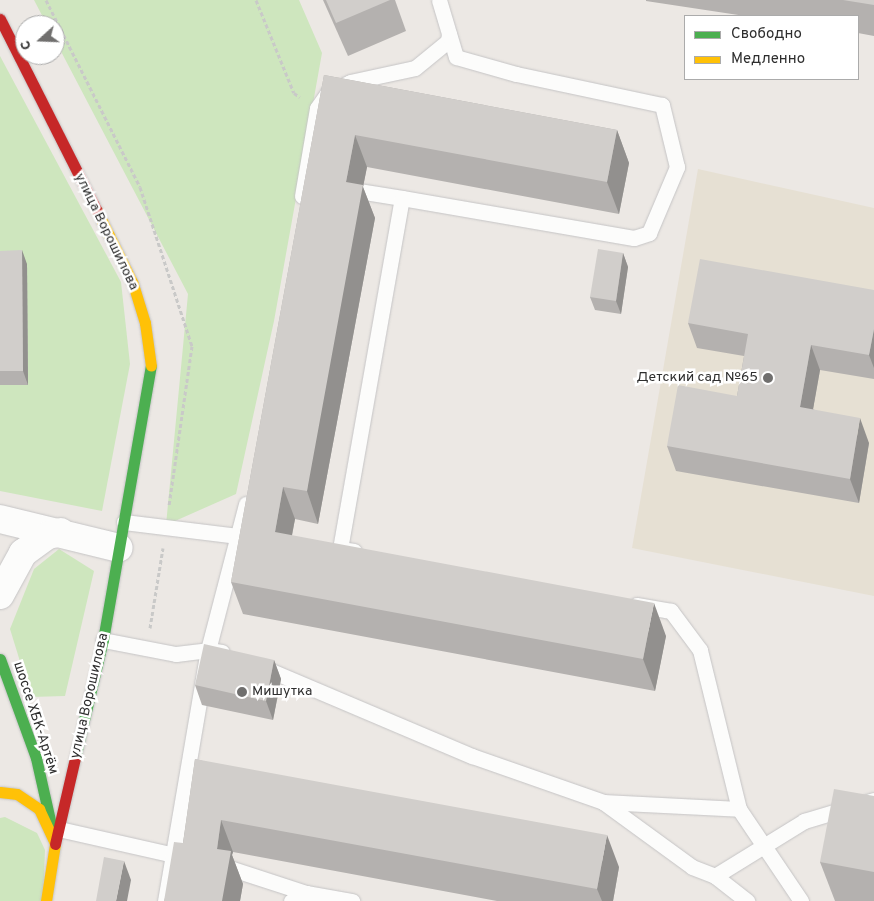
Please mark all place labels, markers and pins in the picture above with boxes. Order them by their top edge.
place label: Детский сад №65 [637,370,758,386]
marker: Детский сад №65 [762,372,774,384]
place label: Мишутка [252,684,312,700]
marker: Мишутка [236,686,248,698]

